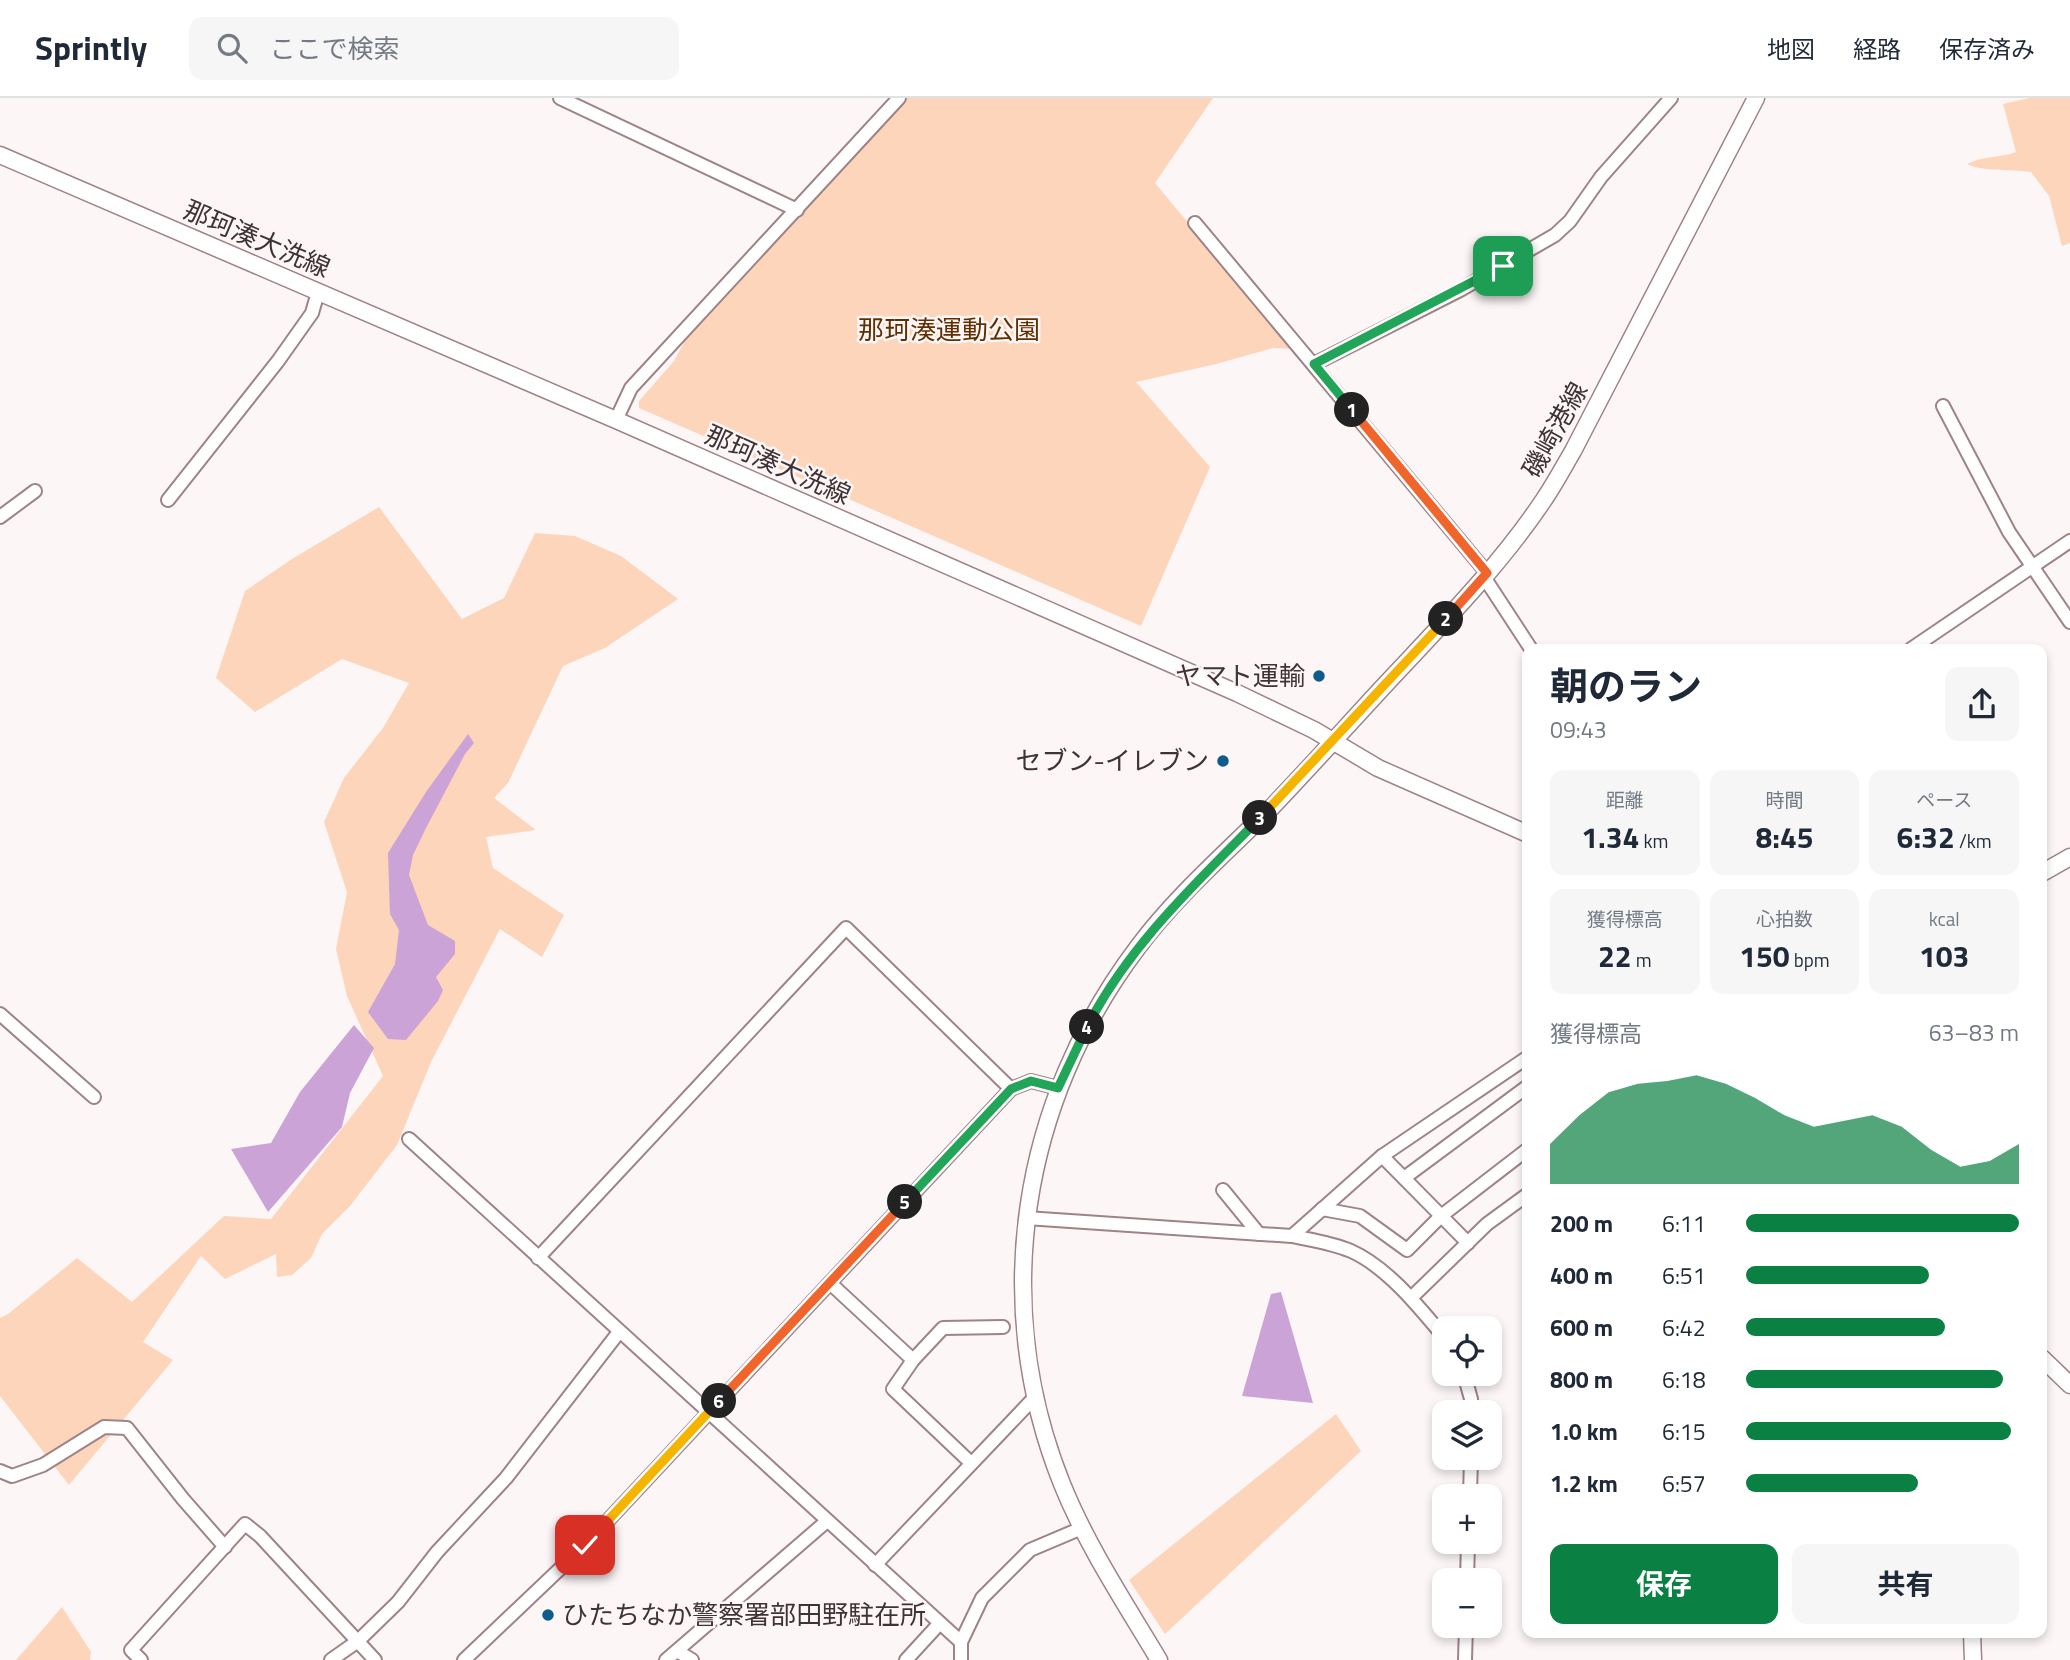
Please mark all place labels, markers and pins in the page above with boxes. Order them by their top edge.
pin [1473,236,1533,296]
pin: 1 [1334,392,1370,428]
pin: 2 [1428,602,1464,636]
place label: ヤマト運輸 [1175,656,1305,695]
marker: ヤマト運輸 [1311,668,1327,684]
place label: セブン-イレブン [1016,741,1209,780]
marker: セブン-イレブン [1215,753,1231,769]
pin: 3 [1242,800,1278,836]
pin: 4 [1070,1010,1104,1044]
pin: 5 [888,1184,922,1220]
pin: 6 [702,1384,736,1418]
pin [555,1515,615,1575]
place label: ひたちなか警察署部田野駐在所 [562,1595,926,1634]
marker: ひたちなか警察署部田野駐在所 [540,1607,556,1623]

